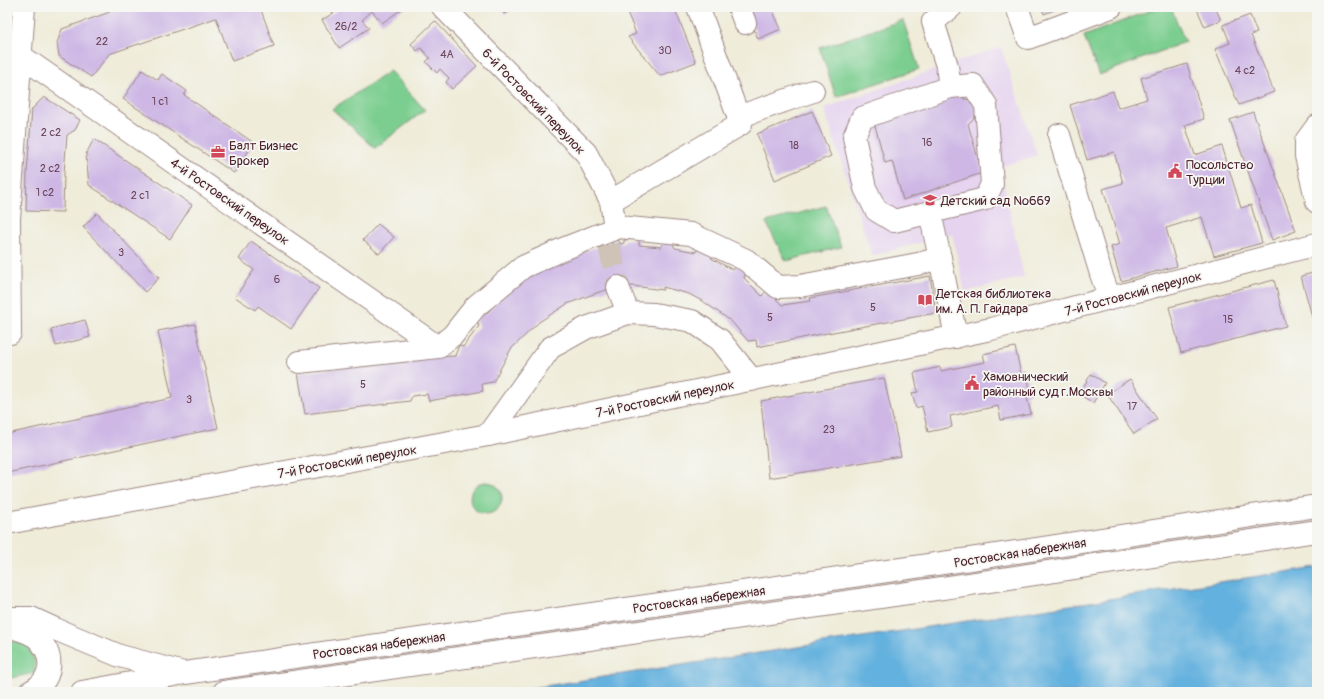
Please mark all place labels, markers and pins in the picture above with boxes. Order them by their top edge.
place label: Балт Бизнес Брокер [229,138,299,169]
office icon: Балт Бизнес Брокер [210,144,226,160]
place label: Посольство Турции [1186,157,1253,188]
public building icon: Посольство Турции [1167,163,1183,179]
school or university icon: Детский сад №669 [922,192,938,208]
place label: Детский сад №669 [940,193,1051,209]
place label: Детская библиотека им. А. П. Гайдара [935,286,1051,317]
library icon: Детская библиотека им. А. П. Гайдара [917,292,933,308]
place label: Хамовнический районный суд г.Москвы [983,369,1113,400]
public building icon: Хамовнический районный суд г.Москвы [964,375,980,391]

